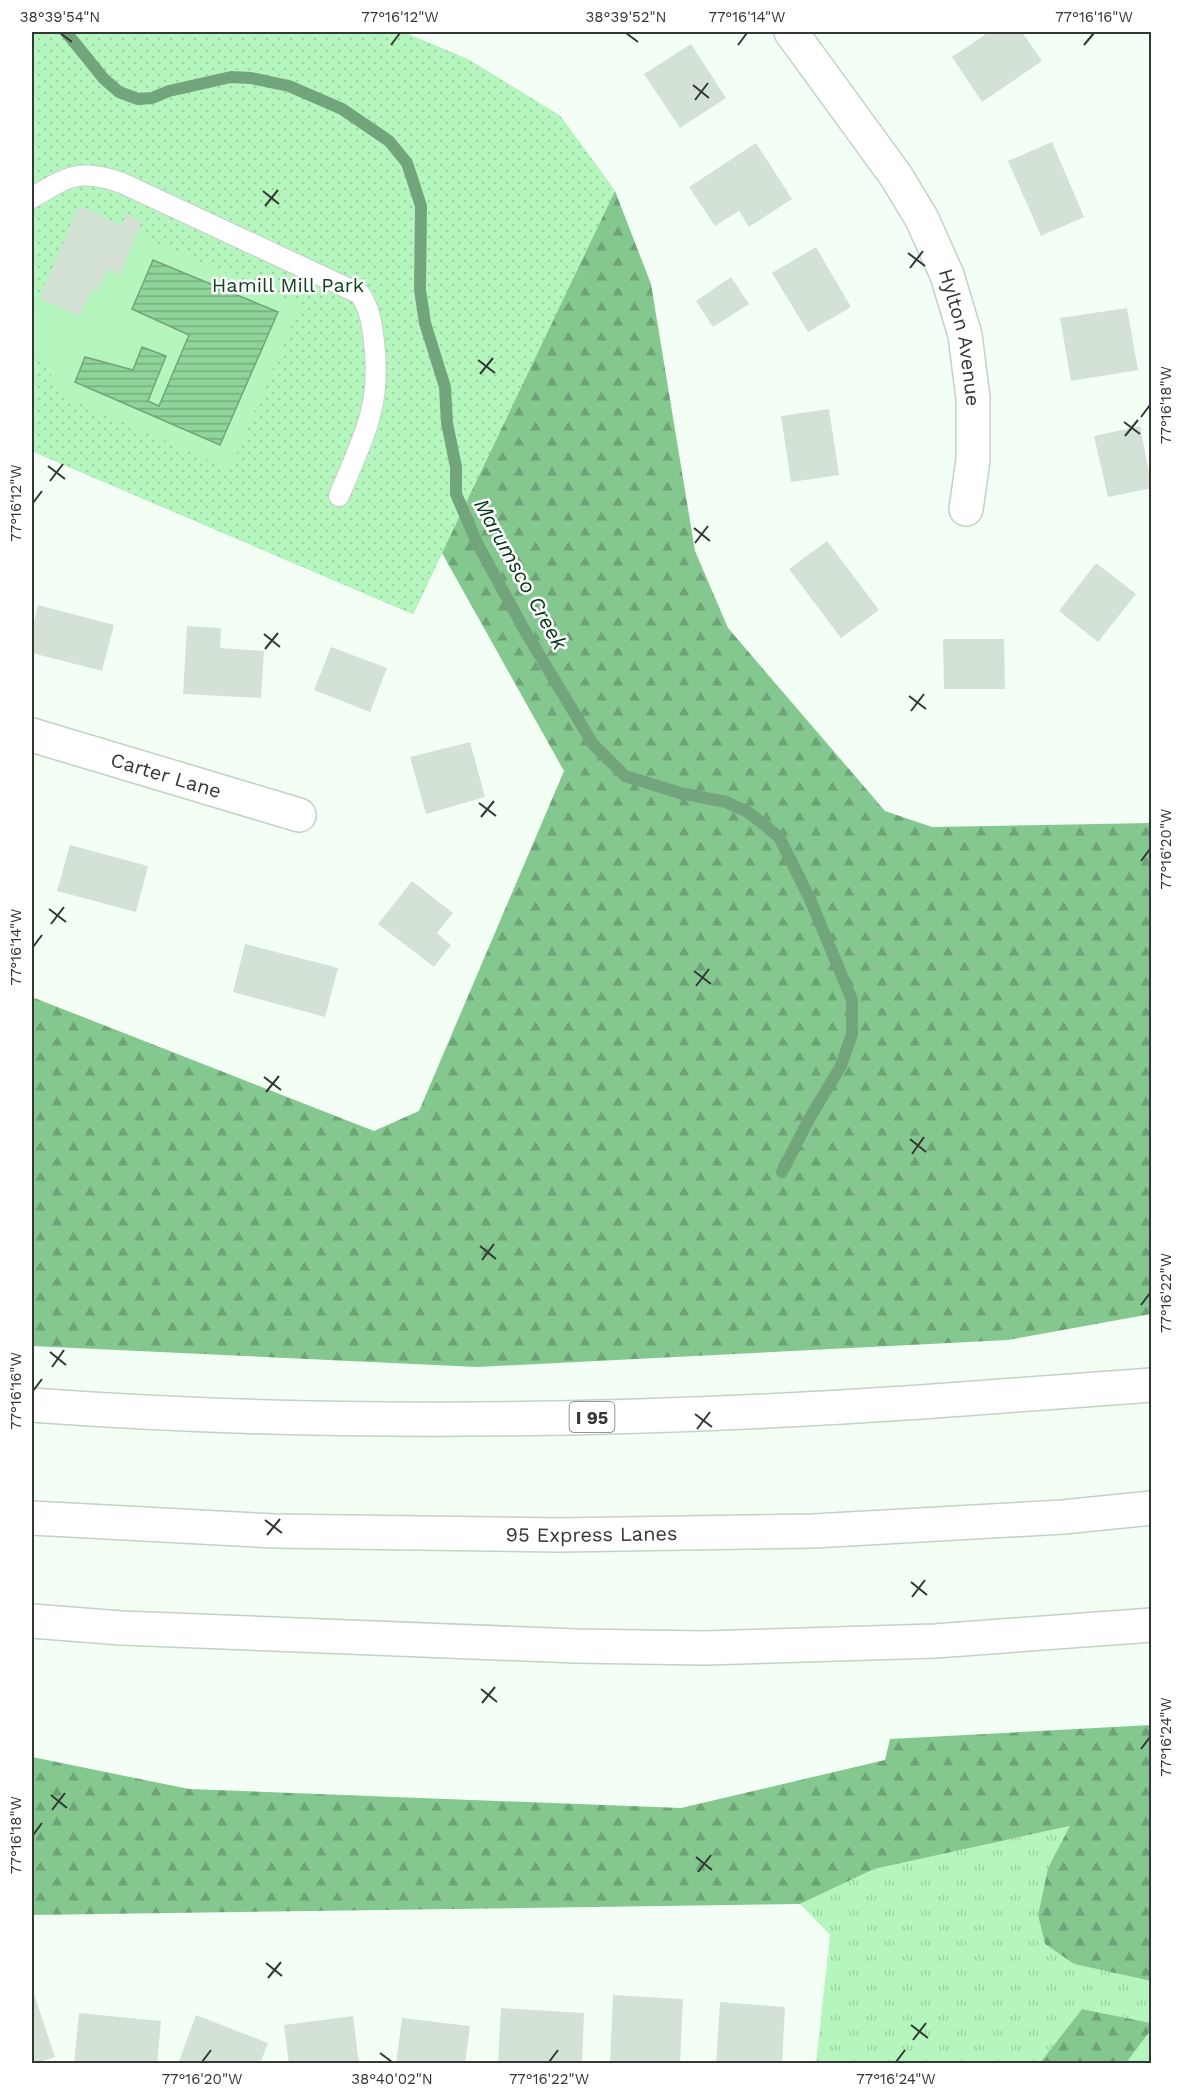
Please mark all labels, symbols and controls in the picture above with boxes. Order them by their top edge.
text: 38°39'54"N [20,8,100,26]
text: 77°16'12"W [361,8,439,26]
text: 38°39'52"N [586,8,666,26]
text: 77°16'14"W [709,8,785,26]
text: 77°16'16"W [1055,8,1133,26]
street label: Hylton Avenue [934,266,985,406]
park label: Hamill Mill Park [212,273,364,297]
text: 77°16'18"W [1157,366,1175,444]
text: 77°16'12"W [7,464,25,542]
water label: Marumsco Creek [469,494,573,655]
street label: Carter Lane [108,747,224,803]
text: 77°16'20"W [1157,809,1175,889]
text: 77°16'14"W [7,909,25,985]
text: 77°16'22"W [1157,1253,1175,1333]
text: 77°16'16"W [7,1352,25,1430]
road number: I 95 [570,1402,614,1432]
street label: 95 Express Lanes [506,1521,678,1547]
text: 77°16'24"W [1157,1697,1175,1777]
text: 77°16'18"W [7,1796,25,1874]
text: 77°16'20"W [162,2070,242,2088]
text: 38°40'02"N [351,2070,433,2088]
text: 77°16'22"W [509,2070,589,2088]
text: 77°16'24"W [856,2070,936,2088]

